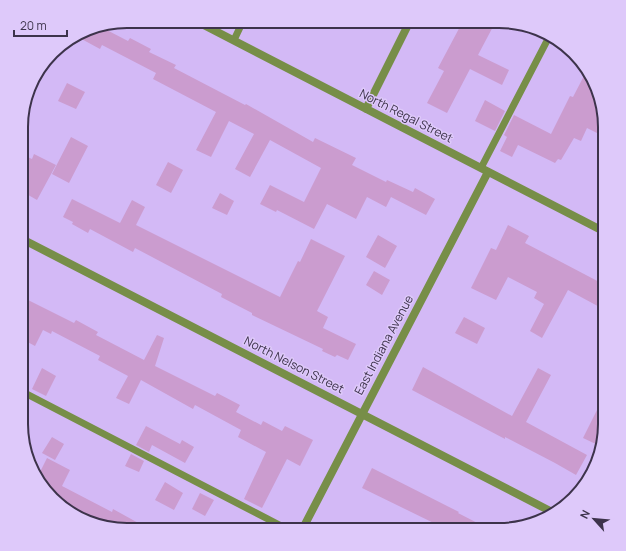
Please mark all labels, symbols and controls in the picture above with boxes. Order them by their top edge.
scale bar [14,12,67,38]
text: 20 m [20,17,47,34]
street label: North Regal Street [357,85,456,147]
street label: East Indiana Avenue [350,292,417,398]
street label: North Nelson Street [241,332,347,397]
north arrow [574,499,614,539]
text: N [576,507,593,521]

